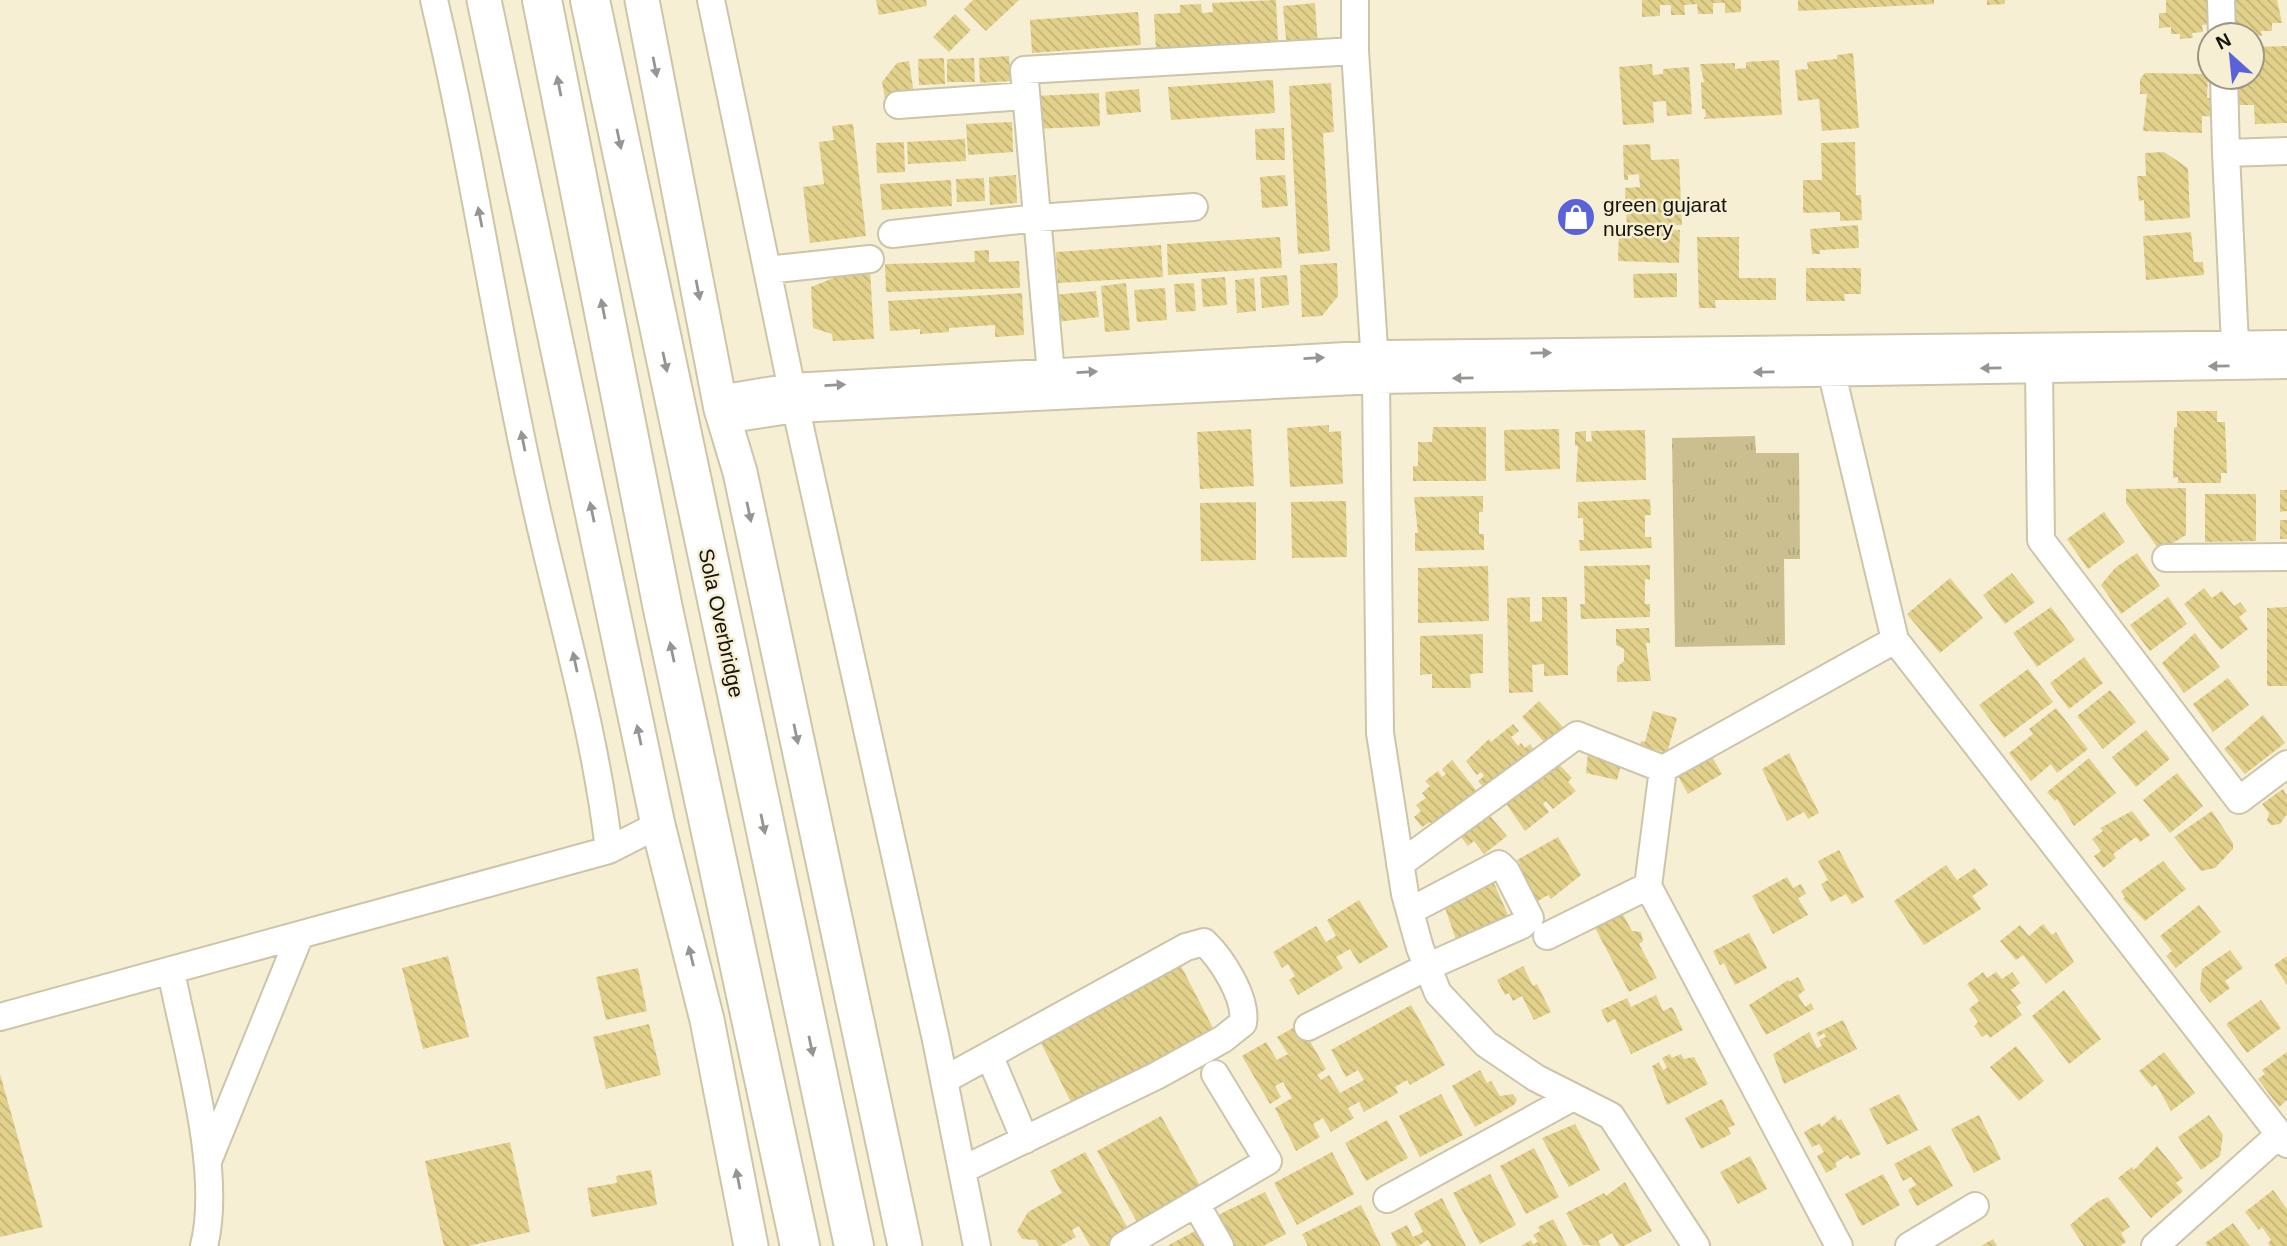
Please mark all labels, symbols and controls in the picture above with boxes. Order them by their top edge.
north arrow [2196,21,2266,91]
text: N [2213,29,2234,54]
one-way arrow [649,56,660,78]
one-way arrow [553,75,564,97]
one-way arrow [613,128,624,150]
place label: green gujarat nursery [1603,193,1727,240]
shop icon: green gujarat nursery [1555,196,1597,238]
one-way arrow [475,206,486,228]
one-way arrow [693,279,704,301]
one-way arrow [598,298,609,320]
one-way arrow [1530,347,1552,358]
one-way arrow [659,351,670,373]
one-way arrow [1303,352,1325,363]
one-way arrow [2208,360,2230,372]
one-way arrow [1980,362,2002,374]
one-way arrow [1076,366,1098,377]
one-way arrow [1753,366,1775,377]
one-way arrow [1452,372,1474,384]
one-way arrow [824,379,846,390]
one-way arrow [517,430,528,452]
one-way arrow [587,501,598,523]
one-way arrow [743,501,754,523]
street label: Sola Overbridge [694,546,749,700]
one-way arrow [666,641,677,663]
one-way arrow [569,651,580,673]
one-way arrow [791,723,802,745]
one-way arrow [634,724,645,746]
one-way arrow [758,813,769,835]
one-way arrow [685,945,696,967]
one-way arrow [806,1035,817,1057]
one-way arrow [732,1168,743,1190]

